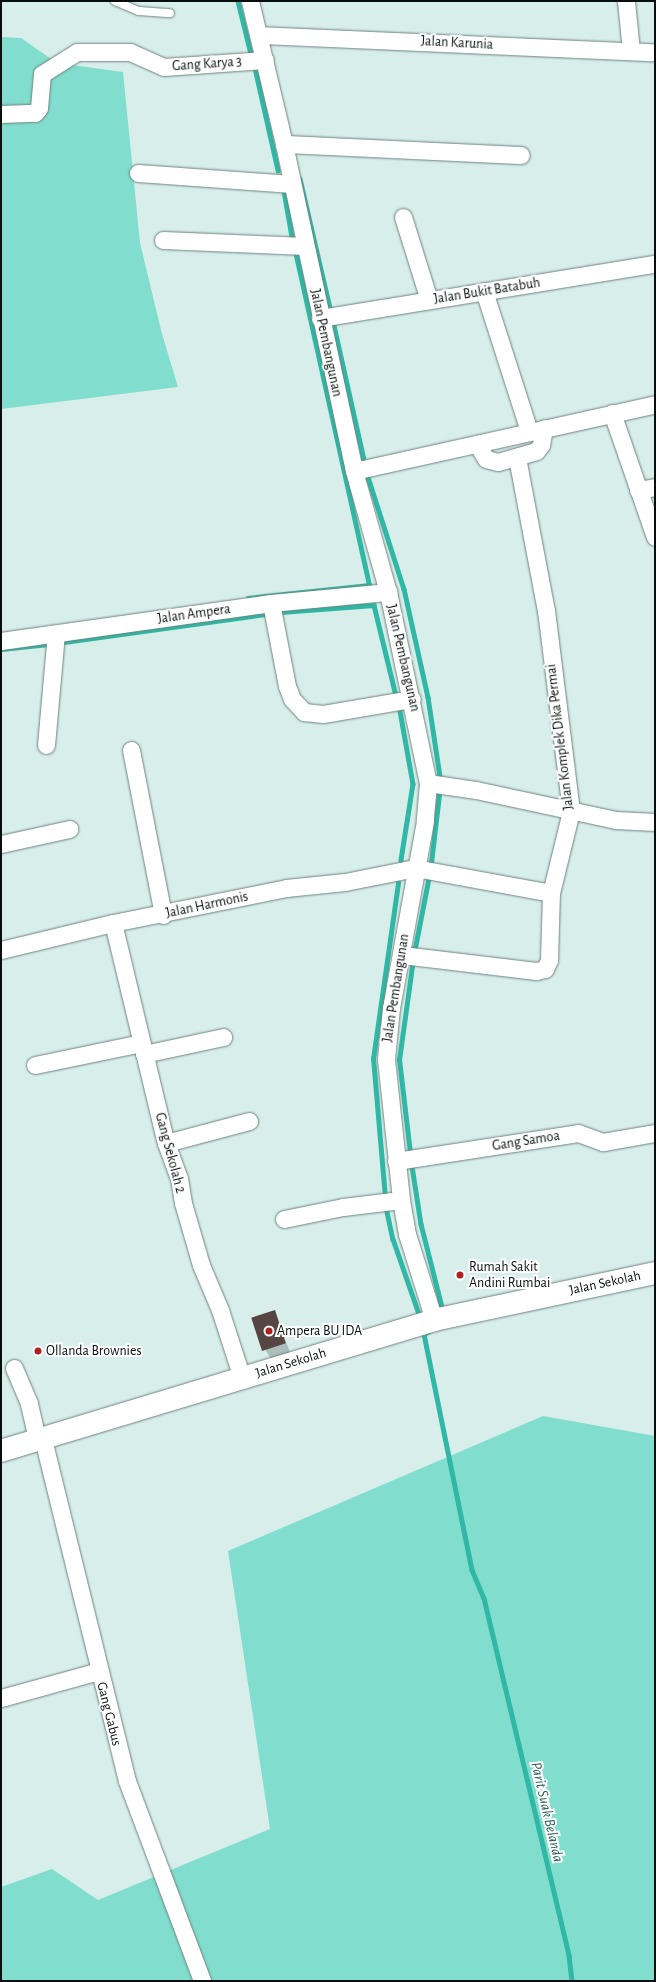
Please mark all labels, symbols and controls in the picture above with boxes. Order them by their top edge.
street label: Jalan Karunia [420,33,494,53]
street label: Gang Karya 3 [172,53,242,75]
street label: Jalan Bukit Batabuh [433,274,541,308]
street label: Jalan Pembangunan [306,288,346,398]
street label: Jalan Ampera [156,601,232,627]
street label: Jalan Pembangunan [382,603,424,713]
street label: Jalan Komplek Dika Permai [543,663,577,811]
street label: Jalan Harmonis [164,888,250,922]
street label: Jalan Pembangunan [379,933,413,1043]
street label: Gang Sekolah 2 [151,1111,189,1195]
street label: Gang Samoa [491,1127,561,1155]
place label: Rumah Sakit Andini Rumbai [469,1259,550,1292]
street label: Jalan Sekolah [568,1267,642,1299]
marker: Rumah Sakit Andini Rumbai [454,1269,466,1281]
place label: Ampera BU IDA [277,1323,362,1339]
marker: Ampera BU IDA [264,1326,274,1336]
place label: Ollanda Brownies [46,1343,142,1359]
street label: Jalan Sekolah [254,1344,328,1382]
marker: Ollanda Brownies [33,1346,43,1356]
street label: Gang Gabus [93,1680,125,1748]
water label: Parit Suak Belanda [527,1760,567,1864]

